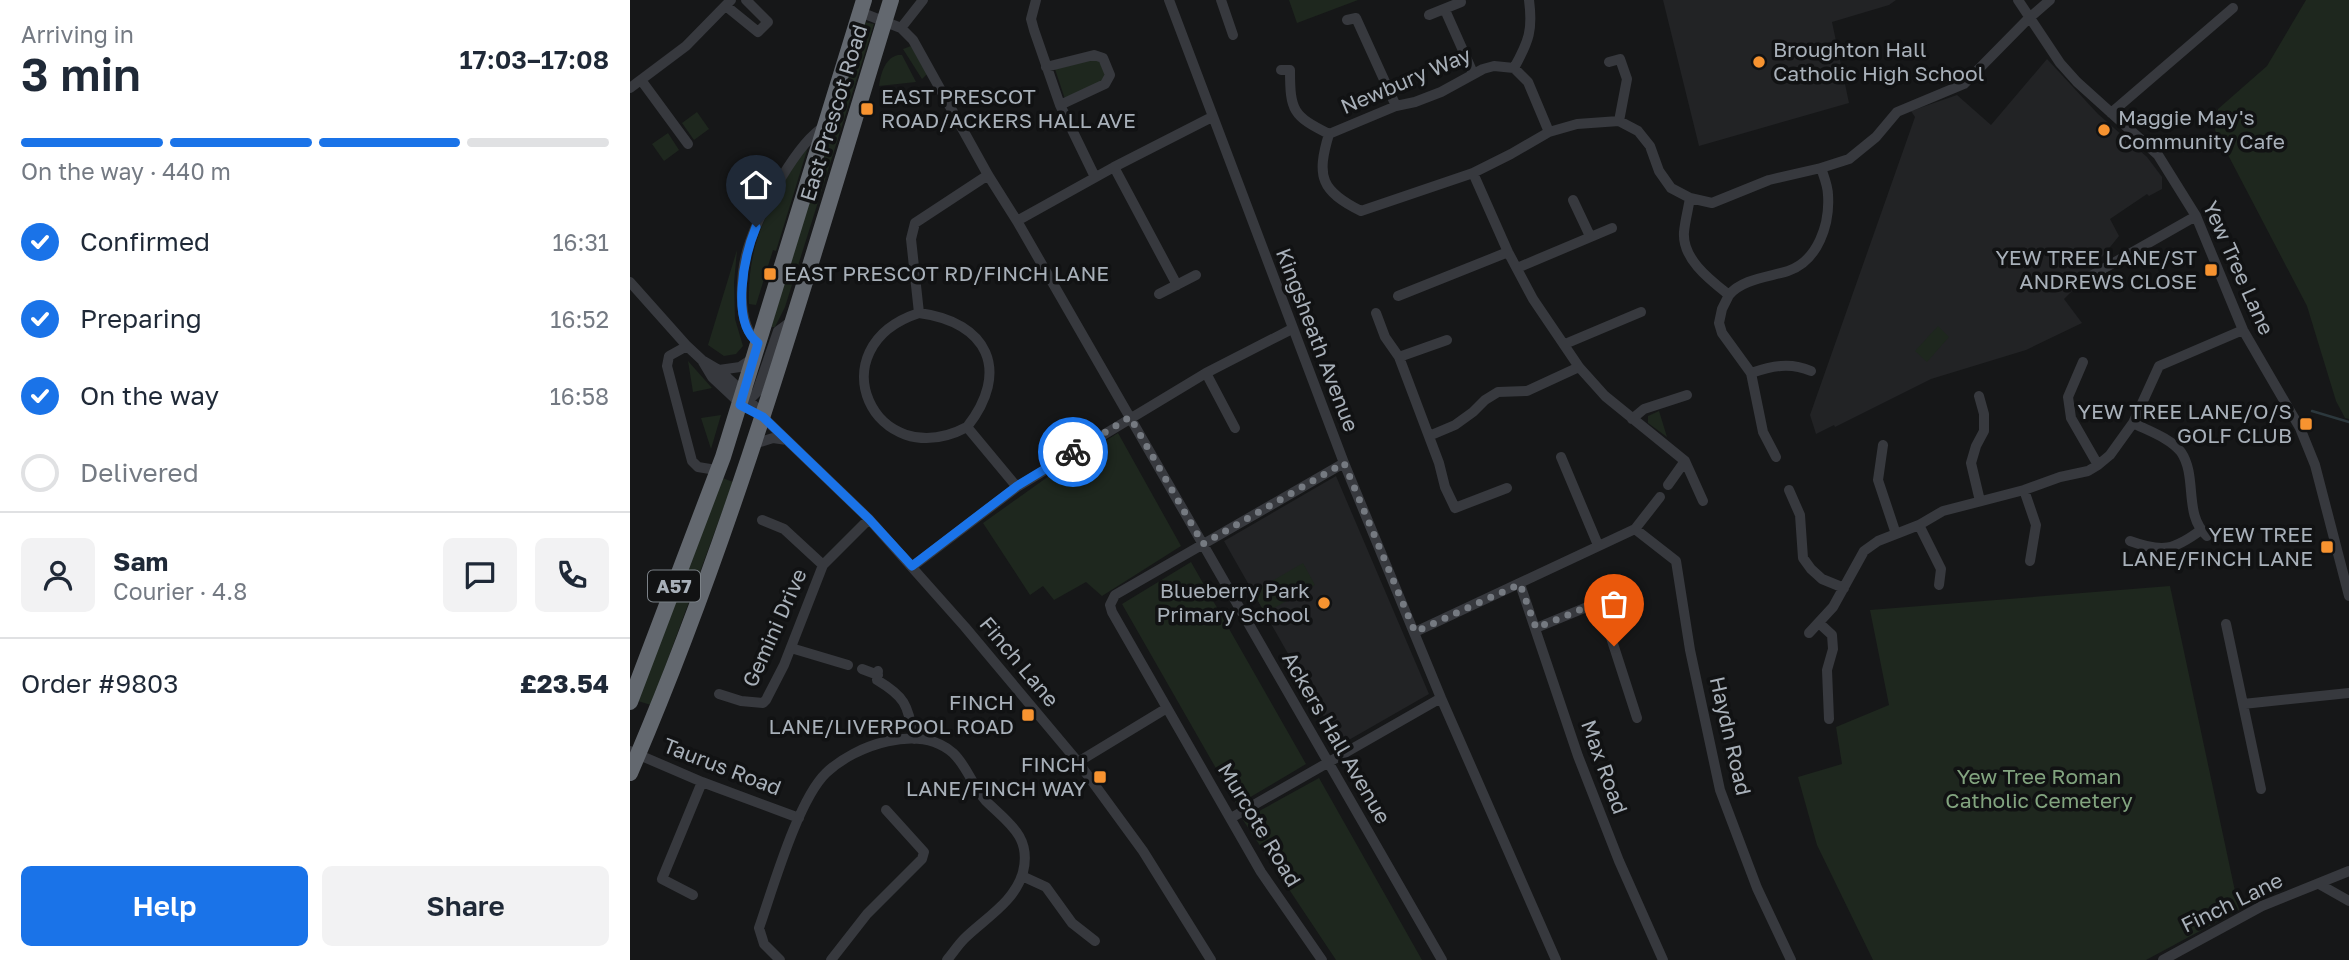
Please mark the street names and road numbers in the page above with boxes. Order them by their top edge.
street label: East Prescot Road [794,21,872,204]
street label: Newbury Way [1337,41,1475,119]
street label: Yew Tree Lane [2198,197,2280,339]
street label: Kingsheath Avenue [1271,244,1365,435]
street label: Gemini Drive [736,564,812,691]
road number: A57 [648,570,700,601]
street label: Finch Lane [975,611,1065,712]
street label: Ackers Hall Avenue [1277,647,1397,828]
street label: Haydn Road [1705,674,1757,798]
street label: Max Road [1576,716,1634,817]
street label: Taurus Road [660,732,785,801]
street label: Murcote Road [1213,758,1307,891]
street label: Finch Lane [2177,866,2287,938]

